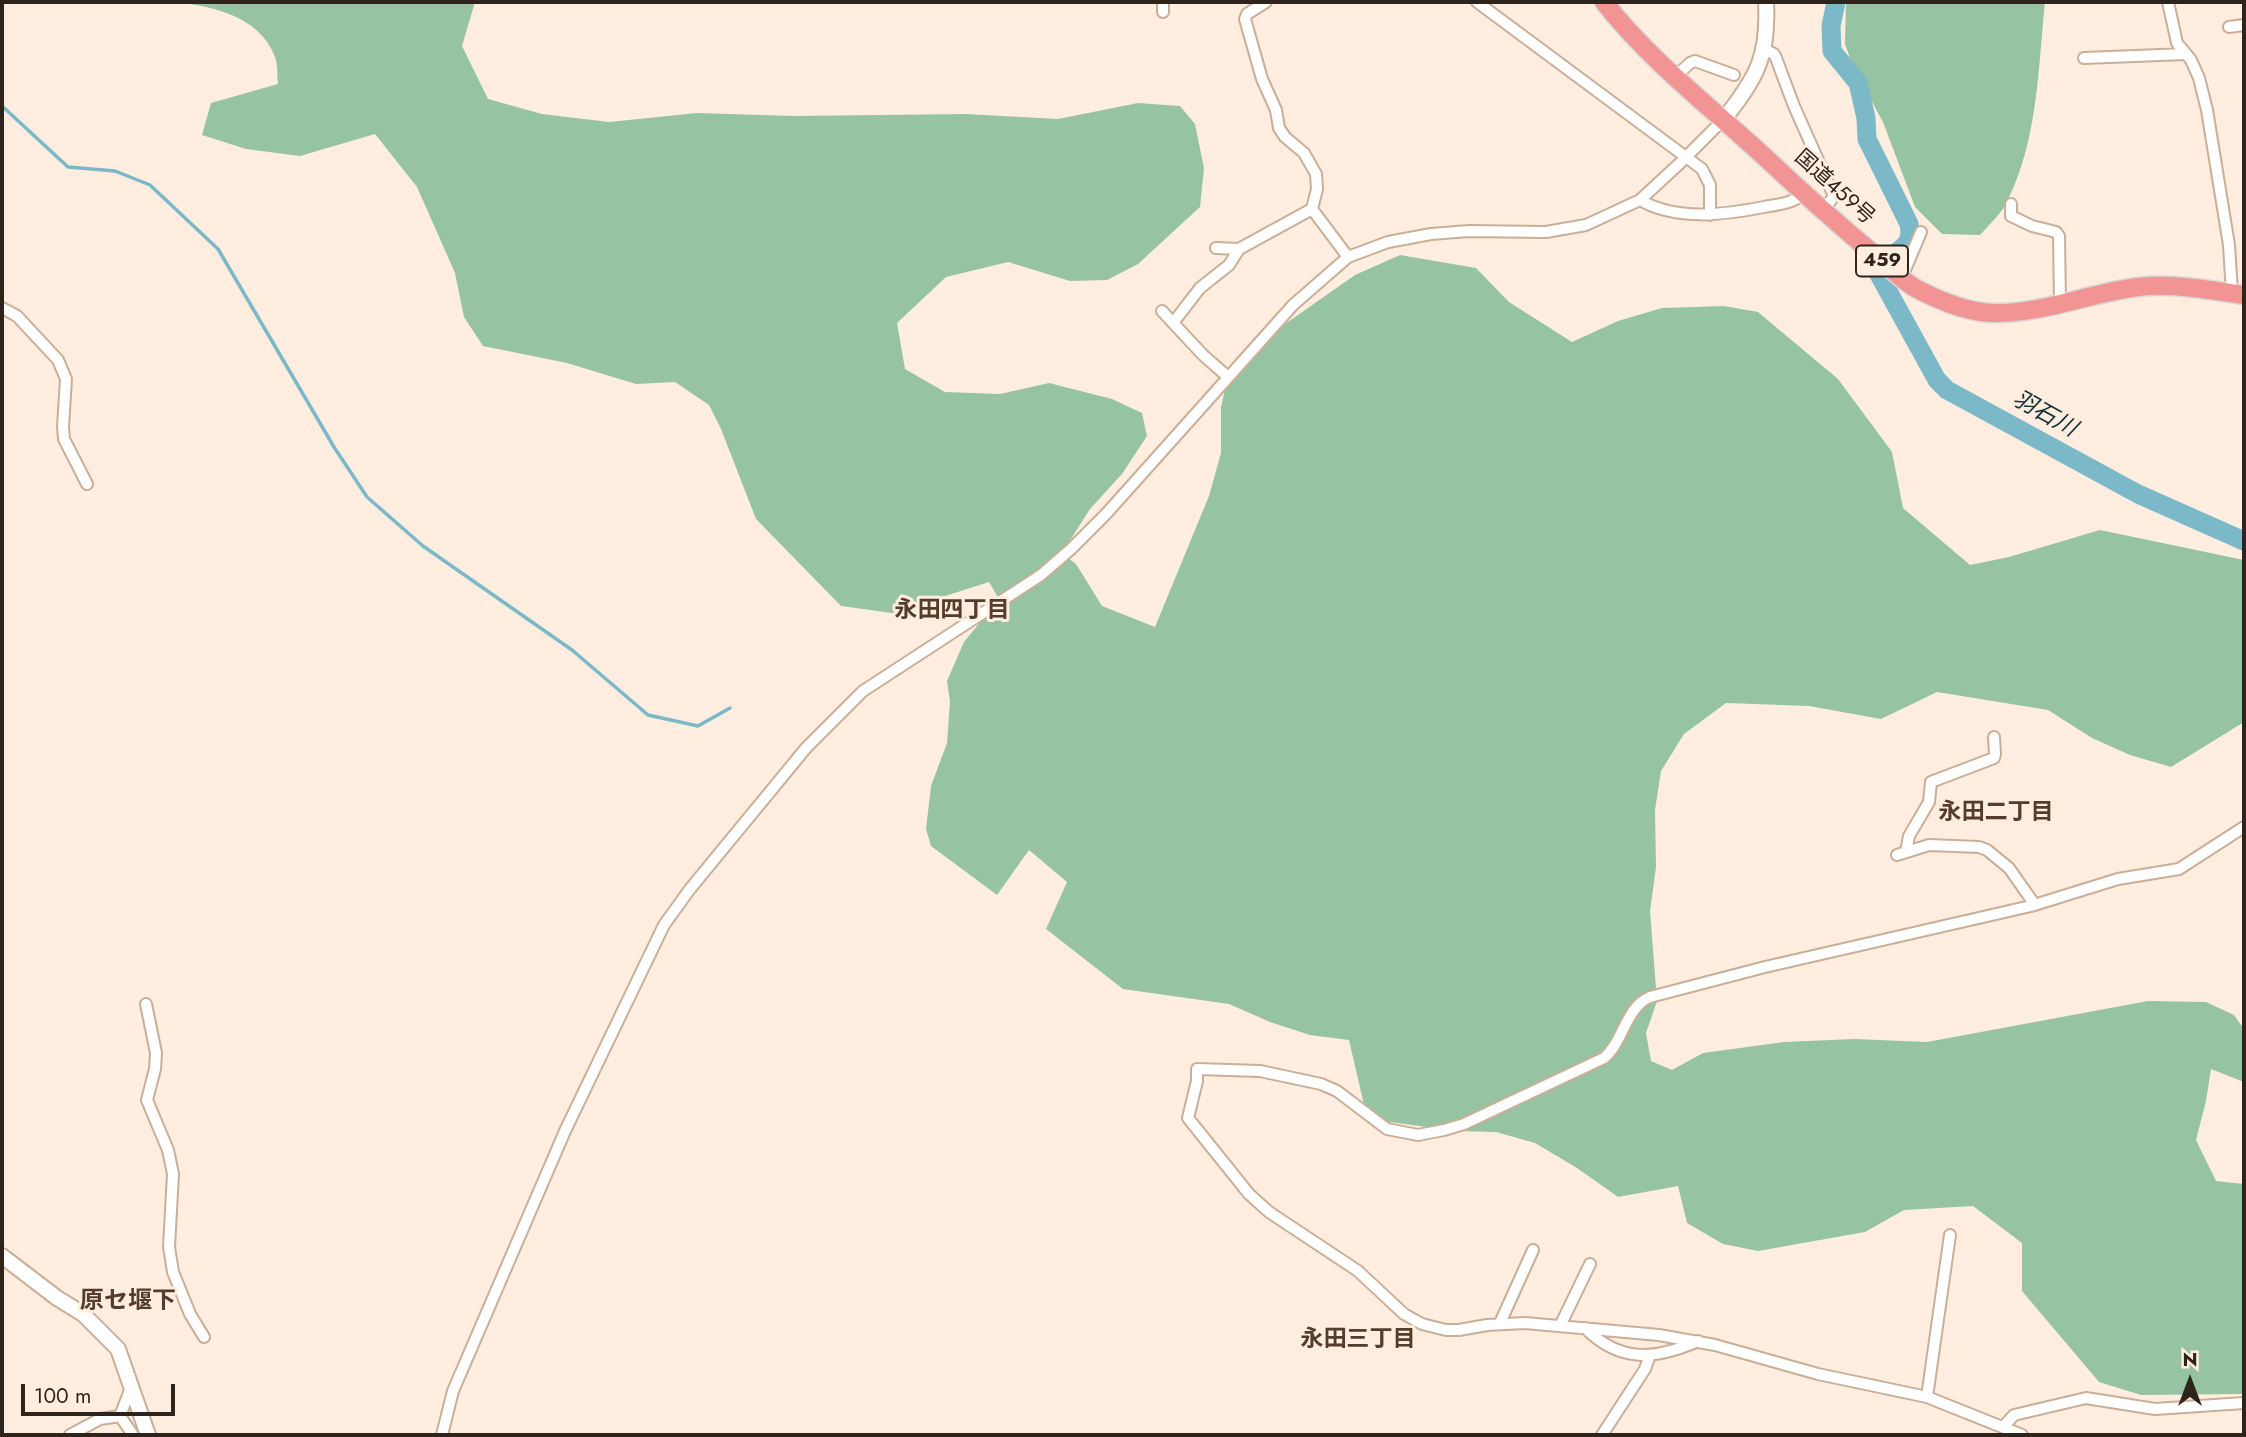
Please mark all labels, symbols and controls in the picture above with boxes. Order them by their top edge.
street label: 国道459号 [1789,145,1879,231]
road number: 459 [1856,246,1908,276]
water label: 羽石川 [2007,386,2081,444]
district label: 永田四丁目 [895,597,1009,625]
district label: 永田二丁目 [1939,799,2053,827]
district label: 原セ堰下 [80,1288,176,1316]
district label: 永田三丁目 [1301,1326,1415,1354]
north arrow [2155,1346,2225,1416]
text: N [2182,1346,2198,1373]
scale bar [24,1370,178,1414]
text: 100 m [34,1381,91,1411]

